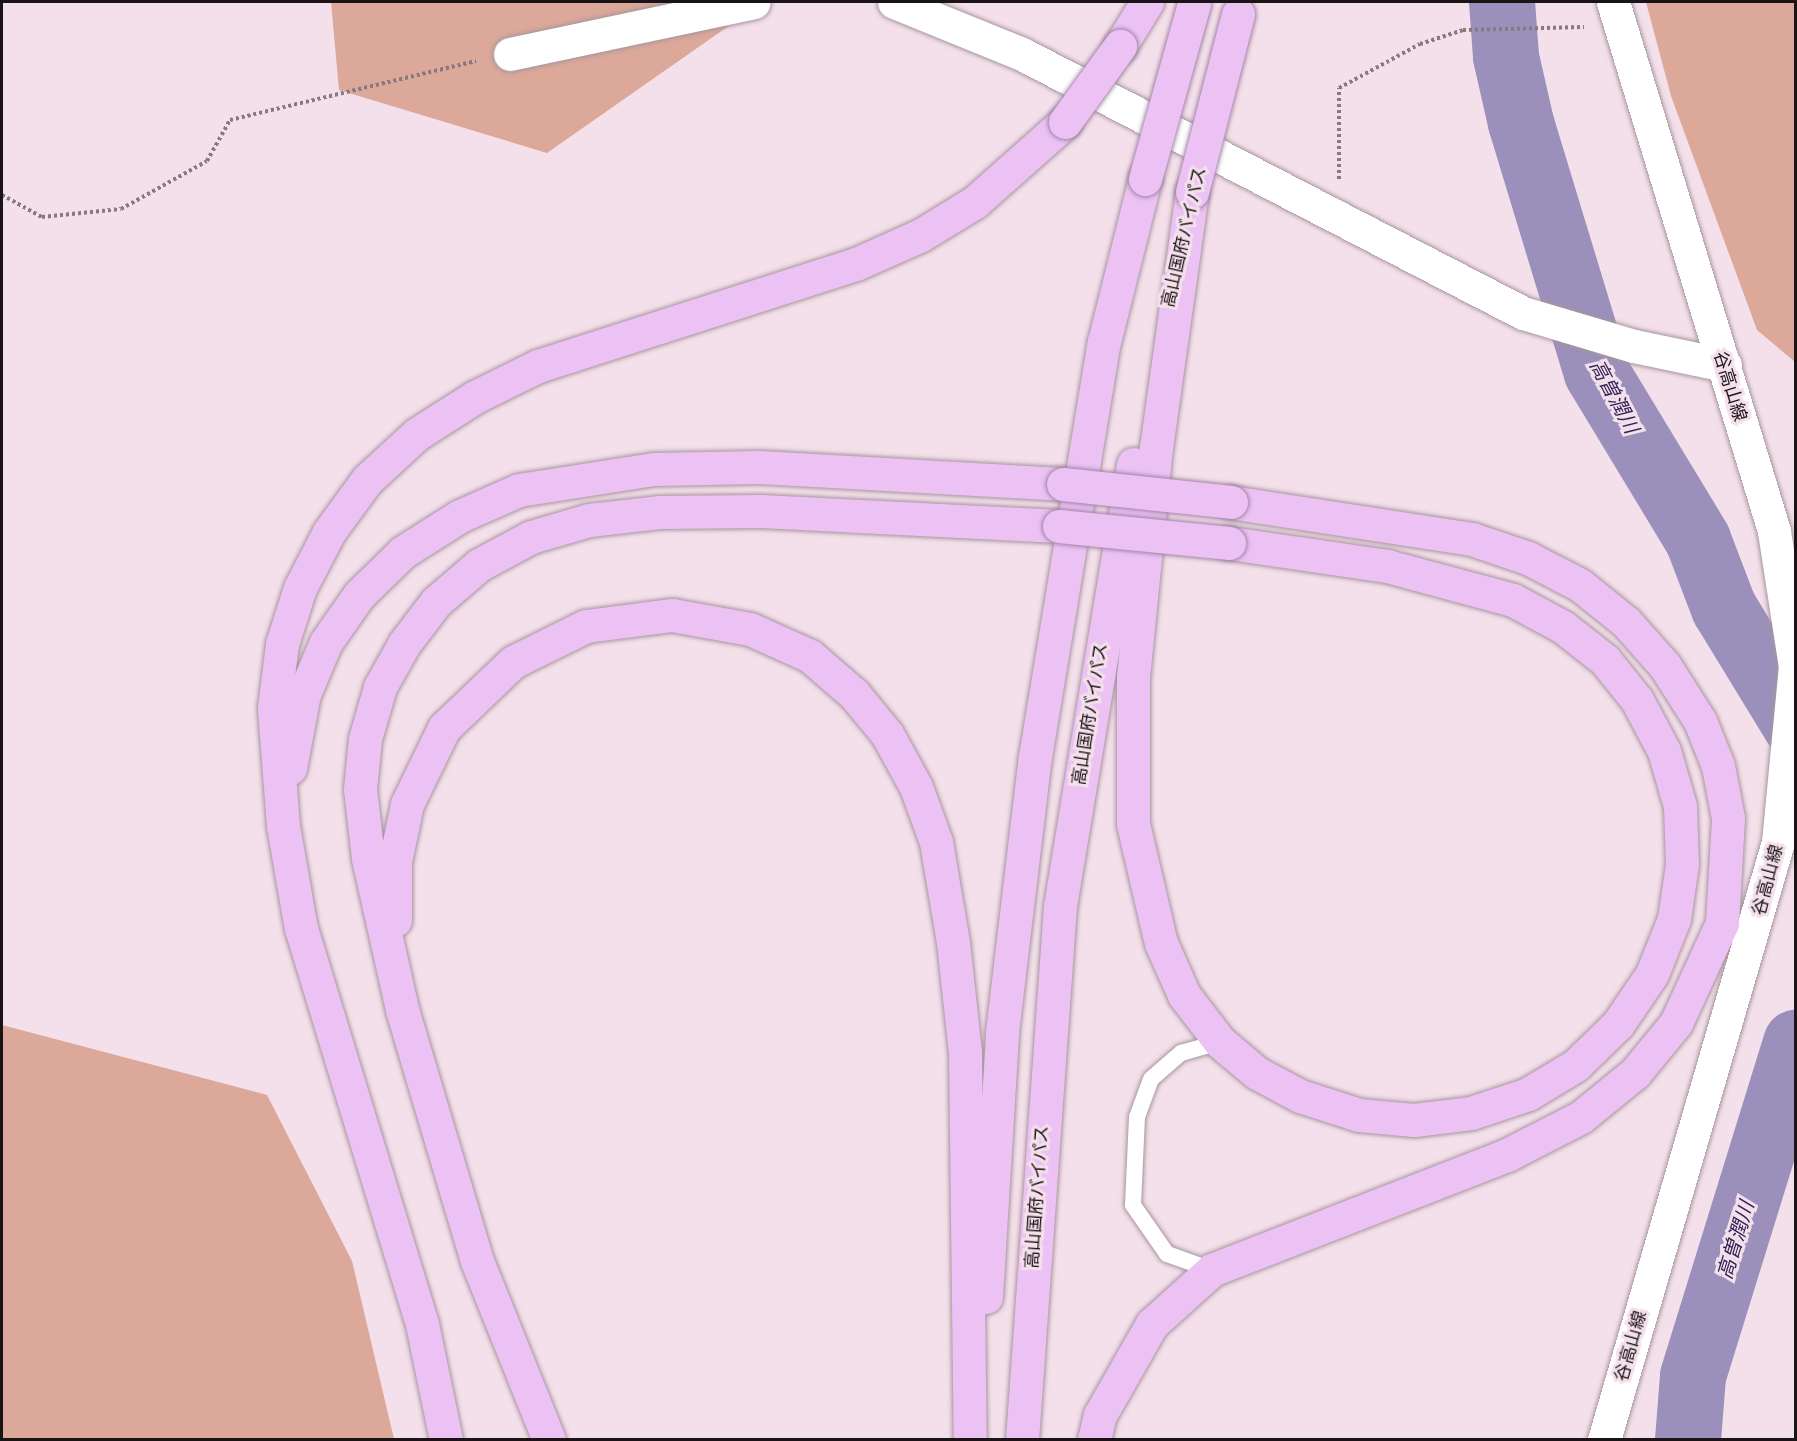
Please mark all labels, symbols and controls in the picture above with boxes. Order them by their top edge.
street label: 高山国府バイパス [1156,164,1210,310]
street label: 谷高山線 [1710,348,1752,424]
water label: 高曽潤川 [1586,355,1644,437]
street label: 高山国府バイパス [1067,641,1111,787]
street label: 谷高山線 [1747,842,1787,918]
street label: 高山国府バイパス [1020,1124,1052,1270]
water label: 高曽潤川 [1712,1198,1758,1282]
street label: 谷高山線 [1610,1308,1650,1384]

